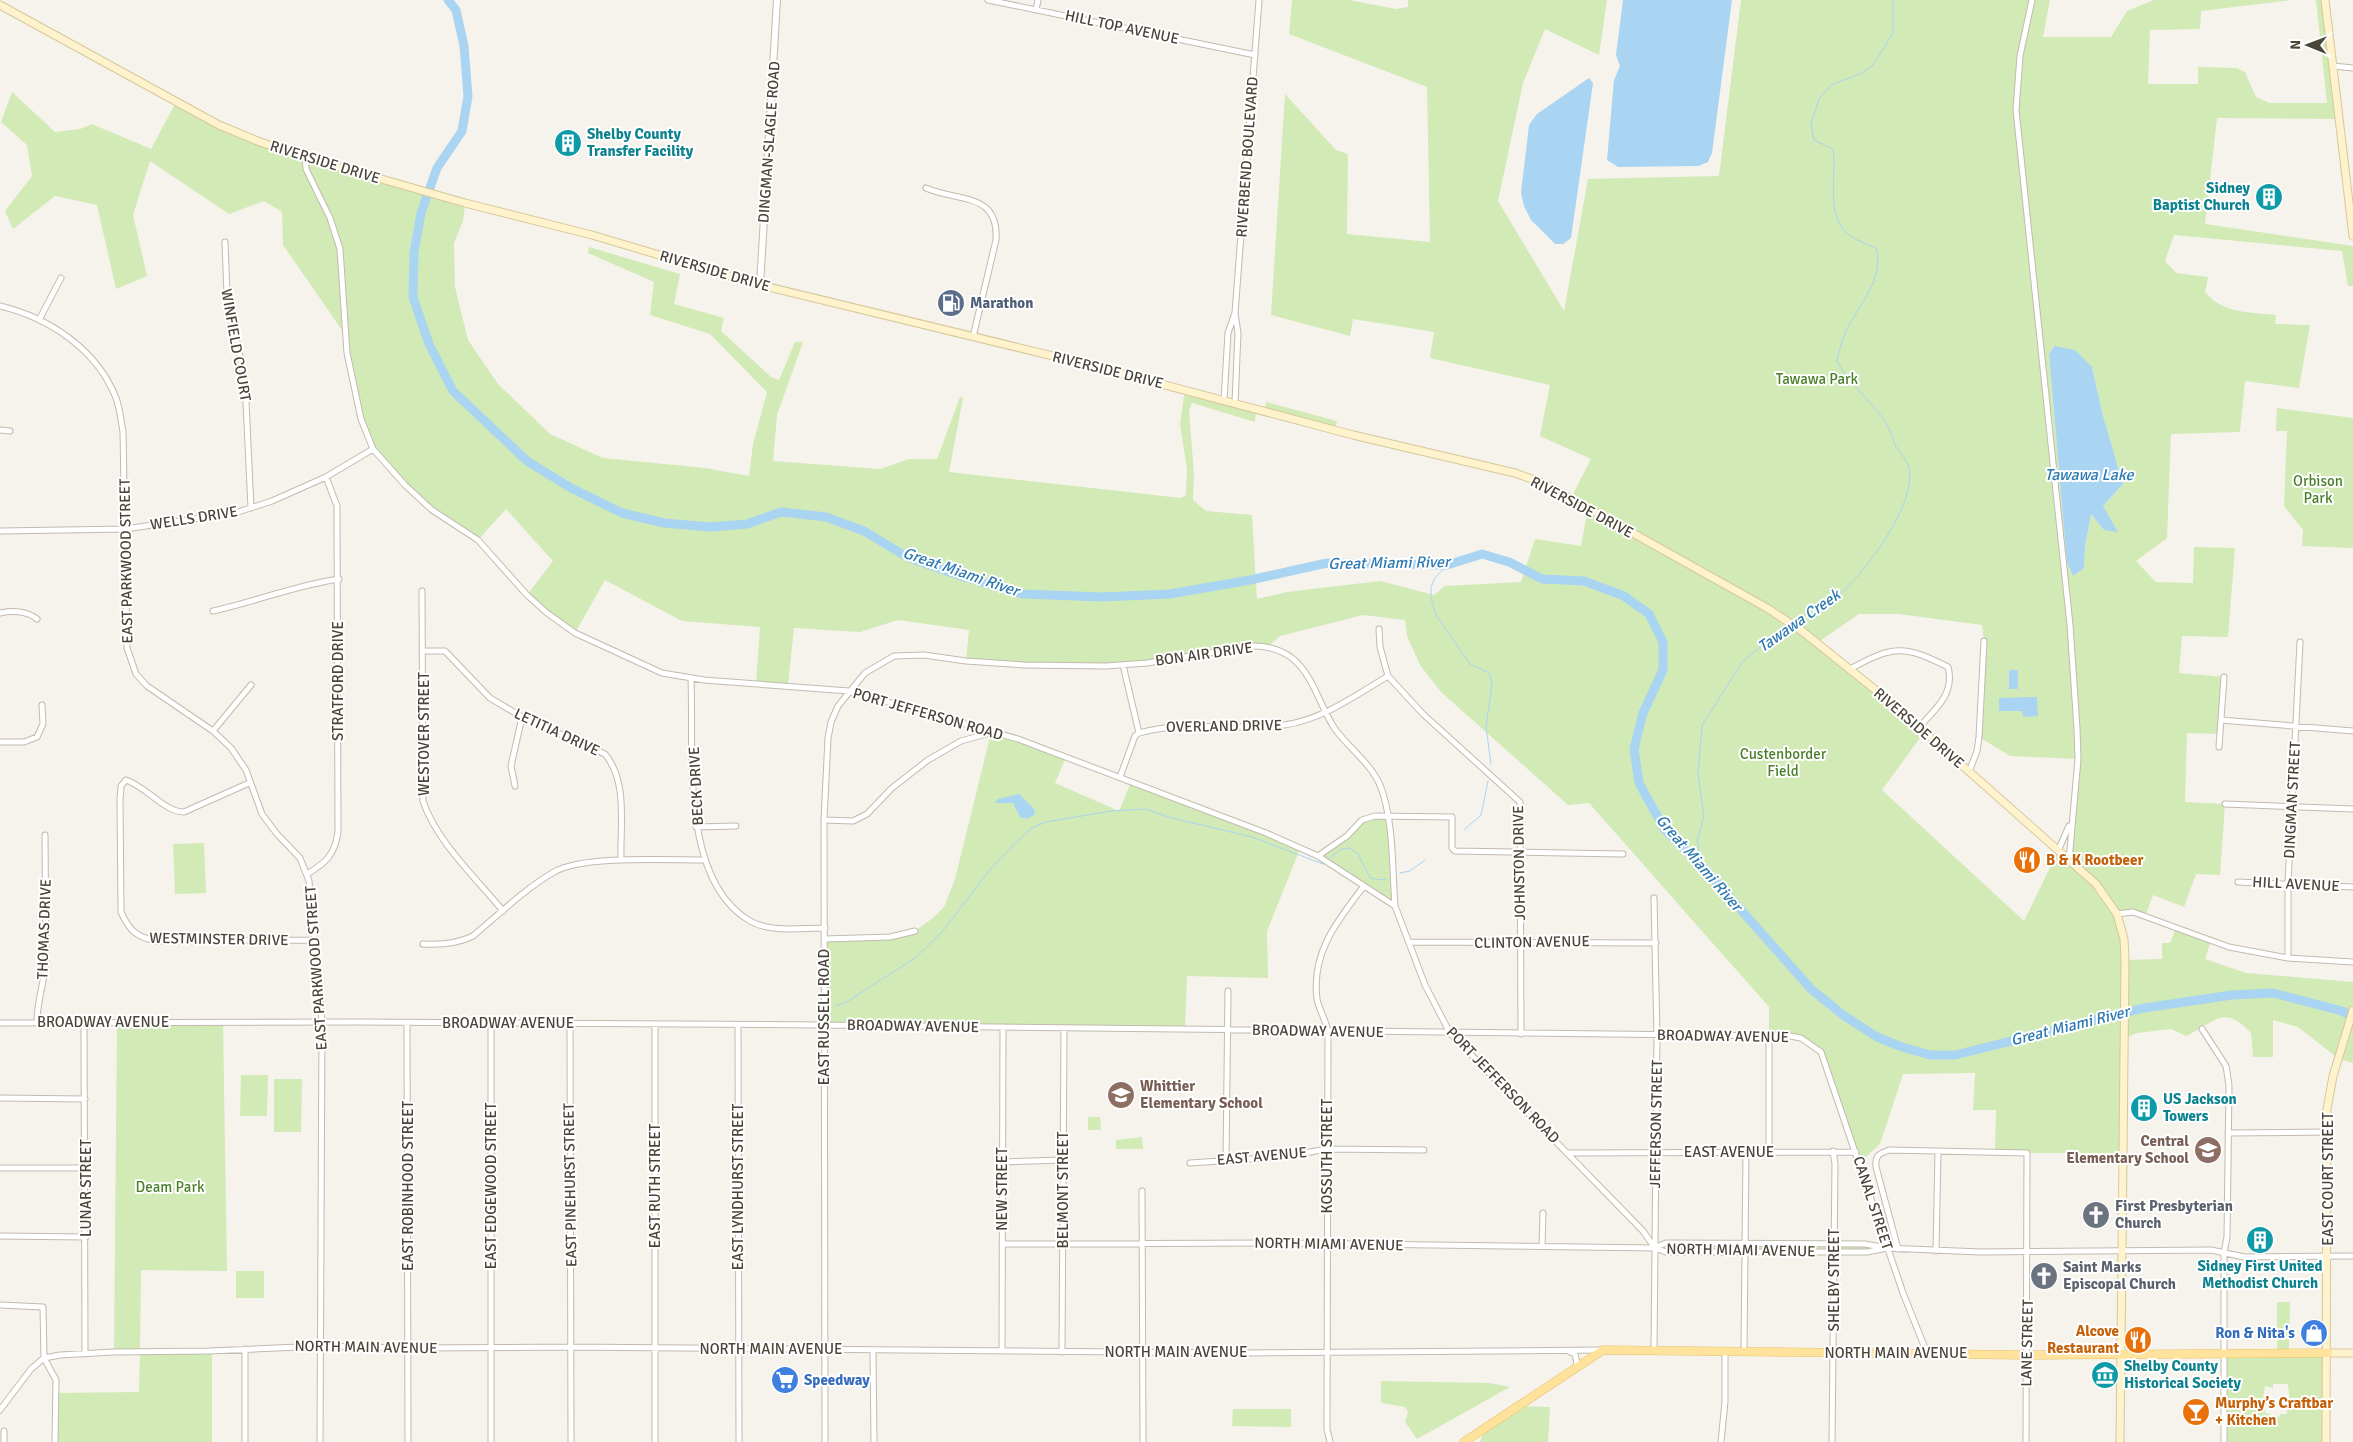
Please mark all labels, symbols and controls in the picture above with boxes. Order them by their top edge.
street label: HILL TOP AVENUE [1063,6,1181,48]
north arrow [2283,20,2333,70]
text: N [2287,40,2304,50]
street label: DINGMAN-SLAGLE ROAD [754,60,784,224]
street label: RIVERBEND BOULEVARD [1232,76,1262,238]
place label: Shelby County Transfer Facility [587,125,694,160]
building icon: Shelby County Transfer Facility [553,128,583,158]
street label: RIVERSIDE DRIVE [268,137,382,187]
place label: Sidney Baptist Church [2153,179,2251,214]
building icon: Sidney Baptist Church [2254,182,2284,212]
street label: RIVERSIDE DRIVE [658,247,772,295]
street label: WINFIELD COURT [217,287,255,403]
fuel station icon: Marathon [936,288,966,318]
place label: Marathon [970,294,1033,312]
street label: RIVERSIDE DRIVE [1051,347,1165,393]
park label: Tawawa Park [1776,370,1859,388]
water label: Tawawa Lake [2044,465,2134,485]
street label: RIVERSIDE DRIVE [1527,472,1637,542]
park label: Orbison Park [2293,472,2343,507]
street label: EAST PARKWOOD STREET [116,478,136,644]
street label: WELLS DRIVE [149,502,239,534]
water label: Great Miami River [900,543,1024,602]
water label: Great Miami River [1328,552,1452,574]
water label: Tawawa Creek [1754,584,1846,657]
street label: STRATFORD DRIVE [329,621,347,741]
street label: BON AIR DRIVE [1154,638,1254,670]
street label: WESTOVER STREET [415,671,433,796]
street label: PORT JEFFERSON ROAD [851,684,1005,744]
street label: RIVERSIDE DRIVE [1870,684,1968,772]
street label: LETITIA DRIVE [511,704,603,760]
street label: OVERLAND DRIVE [1166,716,1282,736]
street label: DINGMAN STREET [2280,740,2304,859]
park label: Custenborder Field [1740,745,1827,780]
street label: BECK DRIVE [685,746,707,826]
street label: JOHNSTON DRIVE [1509,805,1529,921]
water label: Great Miami River [1652,811,1748,917]
restaurant icon: B & K Rootbeer [2012,845,2042,875]
place label: B & K Rootbeer [2046,851,2143,869]
street label: HILL AVENUE [2252,873,2340,895]
street label: THOMAS DRIVE [33,878,55,980]
street label: EAST PARKWOOD STREET [301,884,331,1051]
street label: WESTMINSTER DRIVE [149,929,289,949]
street label: CLINTON AVENUE [1474,932,1590,952]
street label: EAST RUSSELL ROAD [815,949,833,1085]
water label: Great Miami River [2009,1001,2133,1050]
street label: BROADWAY AVENUE [37,1013,169,1031]
street label: BROADWAY AVENUE [442,1014,574,1032]
street label: BROADWAY AVENUE [847,1016,979,1036]
street label: BROADWAY AVENUE [1252,1021,1384,1041]
street label: PORT JEFFERSON ROAD [1443,1023,1563,1147]
street label: BROADWAY AVENUE [1657,1026,1789,1046]
street label: JEFFERSON STREET [1646,1059,1666,1188]
place label: Whittier Elementary School [1140,1077,1263,1112]
school or university icon: Whittier Elementary School [1106,1080,1136,1110]
place label: US Jackson Towers [2163,1090,2237,1125]
building icon: US Jackson Towers [2129,1093,2159,1123]
street label: KOSSUTH STREET [1318,1098,1336,1213]
street label: EAST ROBINHOOD STREET [399,1100,417,1271]
street label: EAST EDGEWOOD STREET [482,1102,500,1269]
street label: EAST PINEHURST STREET [560,1102,580,1267]
street label: EAST LYNDHURST STREET [729,1103,747,1270]
street label: EAST COURT STREET [2319,1112,2337,1246]
street label: EAST RUTH STREET [646,1123,664,1248]
street label: BELMONT STREET [1054,1131,1072,1248]
place label: Central Elementary School [2066,1132,2189,1167]
school or university icon: Central Elementary School [2193,1135,2223,1165]
street label: LUNAR STREET [77,1138,95,1237]
street label: EAST AVENUE [1216,1143,1308,1169]
street label: EAST AVENUE [1684,1143,1774,1161]
street label: NEW STREET [993,1147,1011,1231]
street label: CANAL STREET [1849,1154,1897,1253]
park label: Deam Park [136,1178,205,1196]
place label: First Presbyterian Church [2115,1197,2233,1232]
church icon: First Presbyterian Church [2081,1200,2111,1230]
building icon: Sidney First United Methodist Church [2245,1225,2275,1255]
street label: SHELBY STREET [1825,1228,1843,1331]
street label: NORTH MIAMI AVENUE [1254,1234,1404,1254]
street label: NORTH MIAMI AVENUE [1666,1240,1816,1260]
place label: Sidney First United Methodist Church [2198,1257,2322,1292]
place label: Saint Marks Episcopal Church [2063,1258,2176,1293]
church icon: Saint Marks Episcopal Church [2029,1261,2059,1291]
street label: LANE STREET [2017,1298,2037,1387]
shop icon: Ron & Nita's [2299,1318,2329,1348]
place label: Alcove Restaurant [2047,1322,2119,1357]
place label: Ron & Nita's [2215,1324,2295,1342]
restaurant icon: Alcove Restaurant [2123,1325,2153,1355]
street label: NORTH MAIN AVENUE [294,1337,438,1357]
street label: NORTH MAIN AVENUE [699,1340,843,1358]
street label: NORTH MAIN AVENUE [1104,1343,1248,1361]
street label: NORTH MAIN AVENUE [1824,1344,1968,1362]
place label: Shelby County Historical Society [2124,1357,2241,1392]
museum icon: Shelby County Historical Society [2090,1360,2120,1390]
supermarket icon: Speedway [770,1365,800,1395]
place label: Speedway [804,1371,870,1389]
place label: Murphy’s Craftbar + Kitchen [2215,1394,2333,1429]
bar icon: Murphy’s Craftbar + Kitchen [2181,1397,2211,1427]

